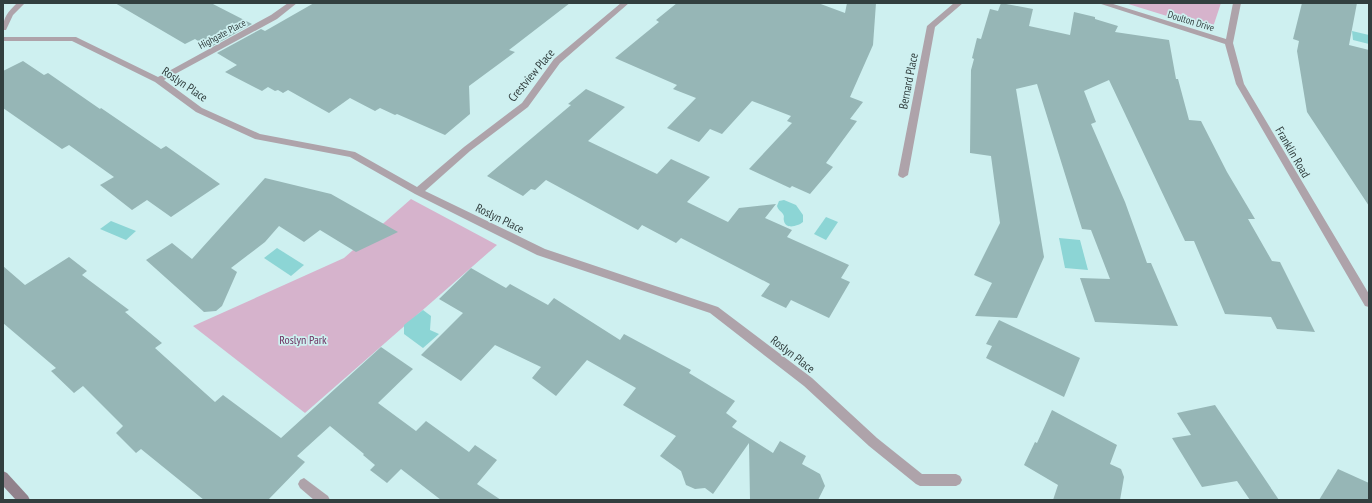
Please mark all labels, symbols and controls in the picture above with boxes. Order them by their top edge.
street label: Doulton Drive [1166,8,1216,34]
street label: Highgate Place [196,16,248,52]
street label: Crestview Place [505,45,557,104]
street label: Bernard Place [895,52,921,110]
street label: Roslyn Place [159,63,211,105]
street label: Franklin Road [1272,124,1314,180]
street label: Roslyn Place [473,200,527,236]
park label: Roslyn Park [279,332,327,347]
street label: Roslyn Place [768,332,818,376]

